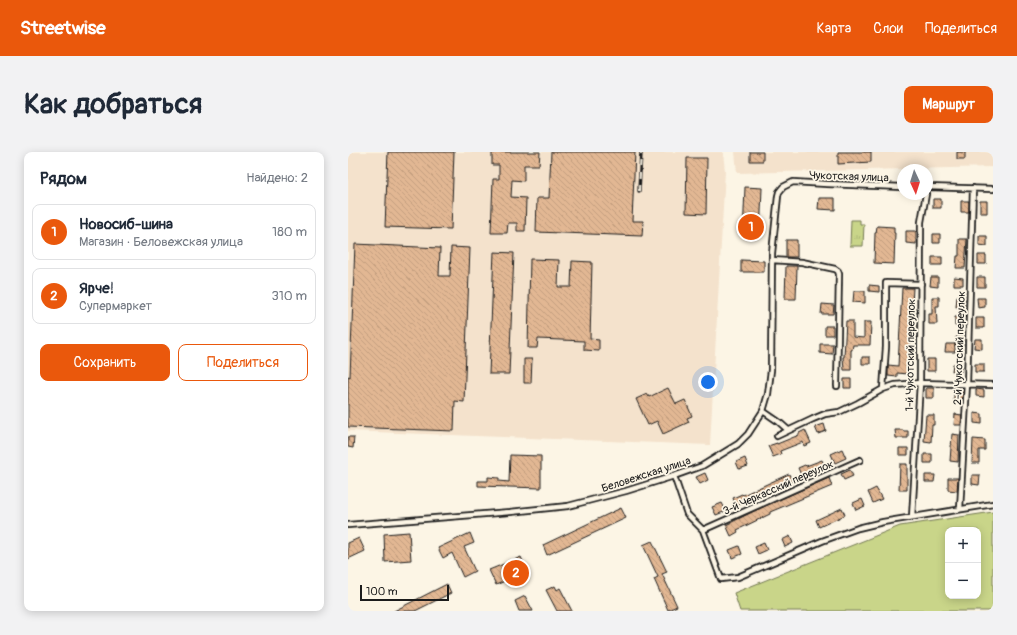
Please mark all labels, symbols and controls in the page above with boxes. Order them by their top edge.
text: Streetwise [20,16,106,40]
text: Карта [817,20,851,37]
text: Слои [873,20,903,37]
text: Поделиться [925,20,997,37]
button: Маршрут [904,86,993,123]
text: Как добраться [24,87,202,122]
north arrow [897,164,933,200]
text: Рядом [40,168,87,189]
street label: Чукотская улица [809,169,889,184]
text: Найдено: 2 [246,170,308,186]
pin: 1 [738,212,764,242]
text: Новосиб-шина [79,215,173,234]
text: 1 [51,224,57,240]
text: 180 m [272,224,307,240]
text: Магазин · Беловежская улица [79,234,243,250]
text: Ярче! [79,279,114,298]
text: 2 [50,288,58,304]
text: 310 m [271,288,307,304]
street label: 2-й Чукотский переулок [951,290,968,405]
text: Супермаркет [79,298,152,314]
street label: 1-й Чукотский переулок [903,298,918,411]
button: Сохранить [40,344,170,381]
button: Поделиться [178,344,308,381]
your location [698,372,718,392]
street label: Беловежская улица [600,454,692,495]
street label: 3-й Черкасский переулок [721,457,836,518]
map controls [945,527,981,599]
button: + [945,527,981,563]
pin: 2 [503,558,529,588]
button: − [945,563,981,599]
scale bar [360,583,449,602]
text: 100 m [366,585,397,598]

